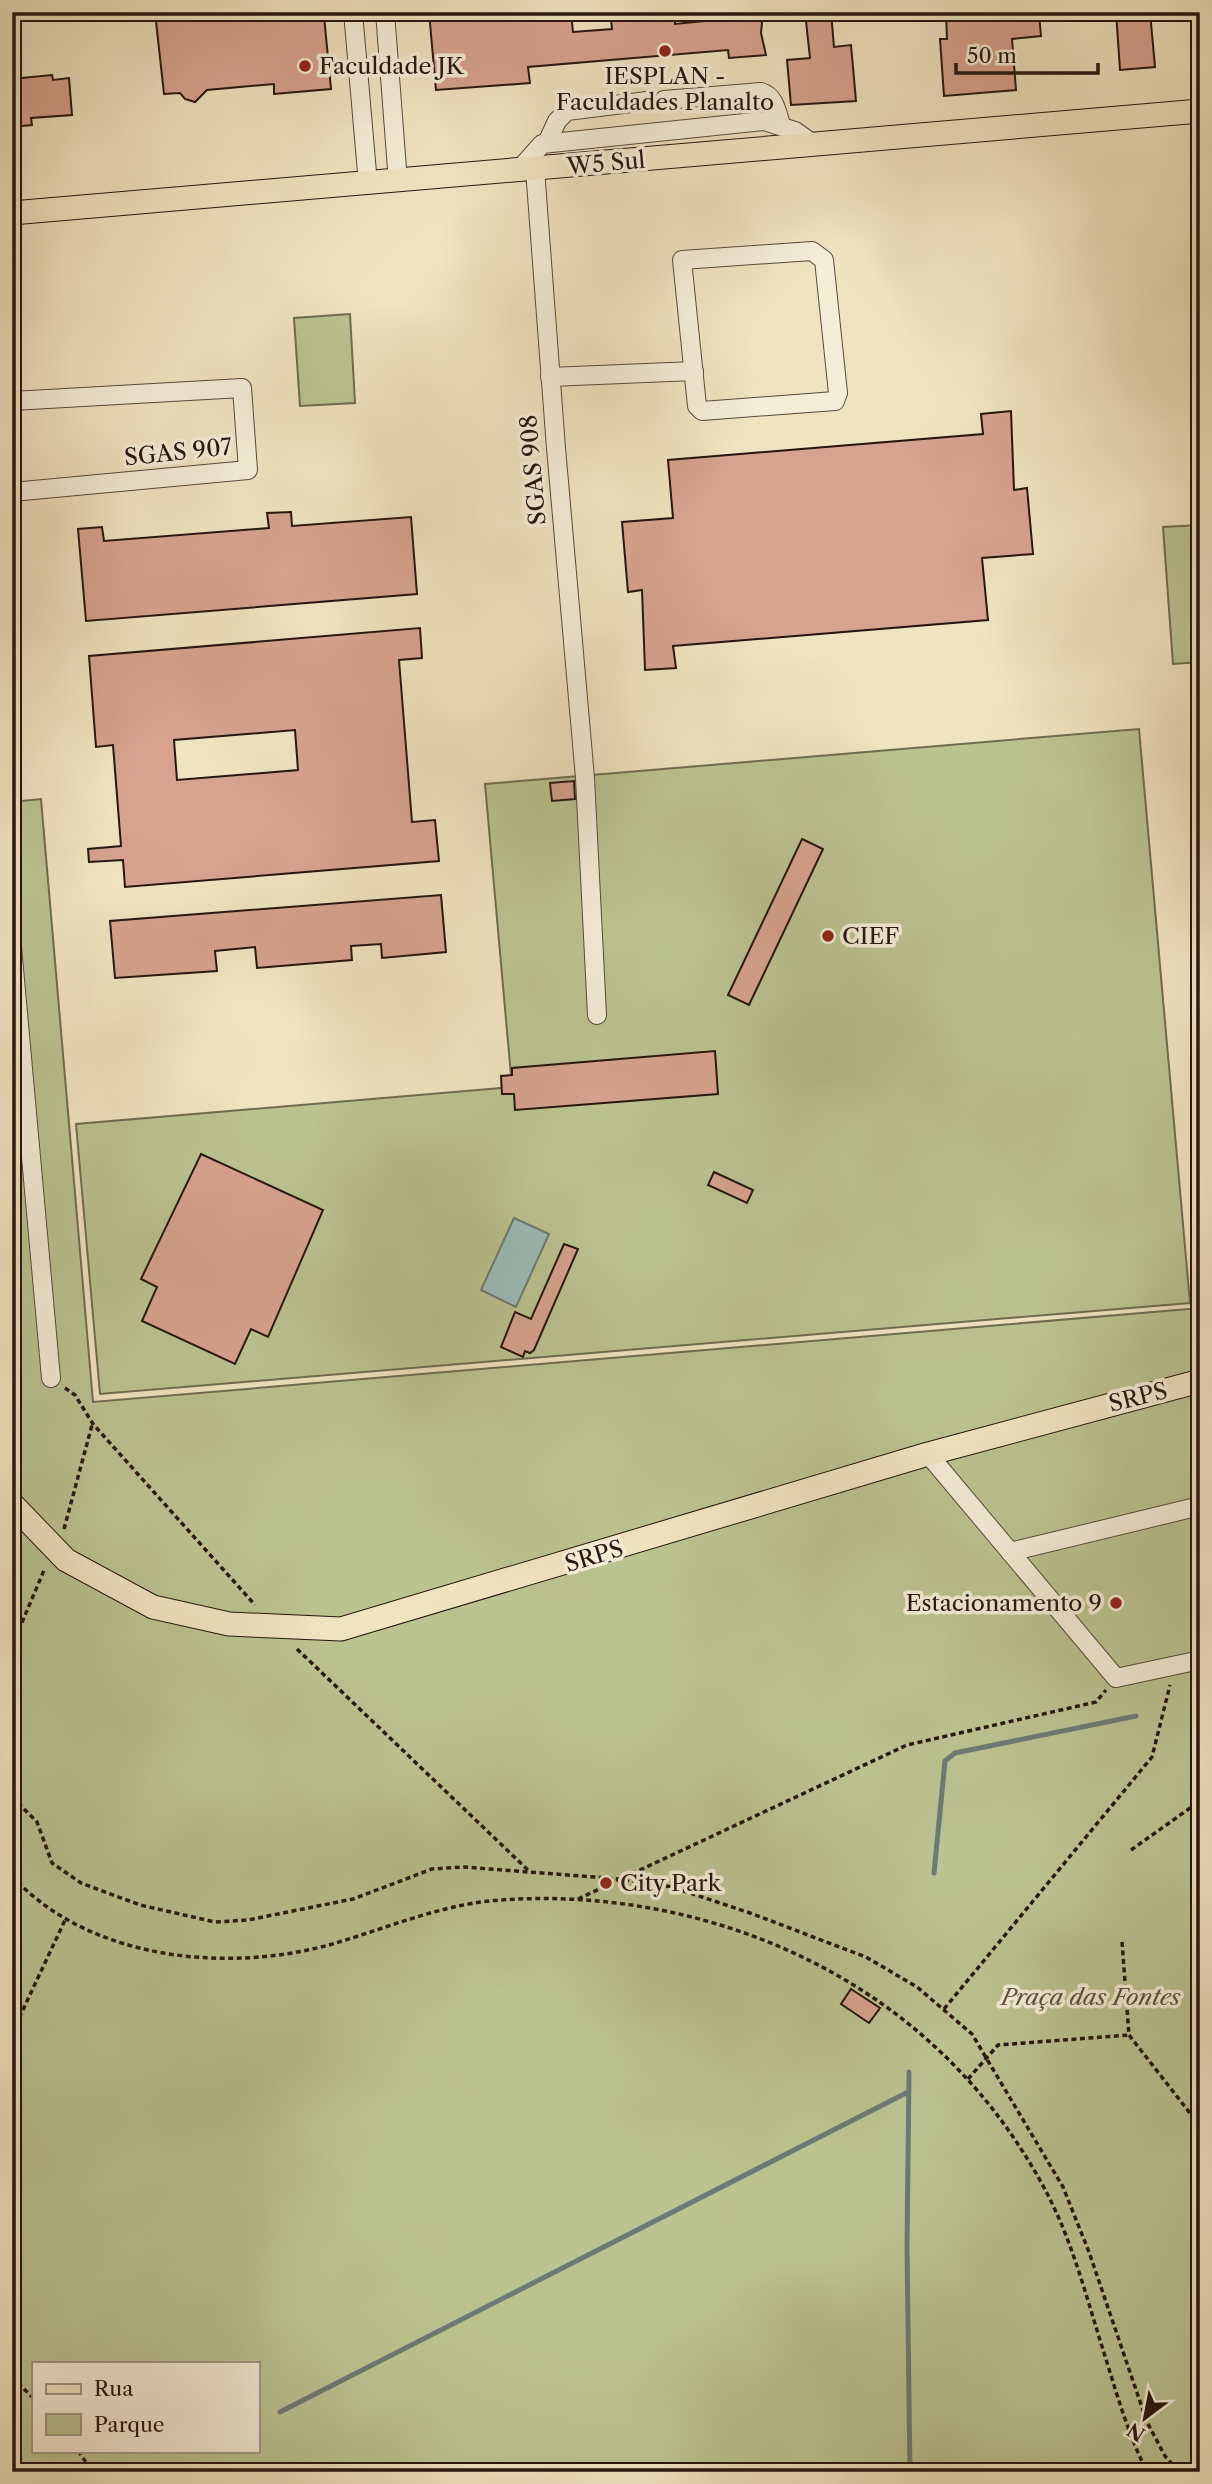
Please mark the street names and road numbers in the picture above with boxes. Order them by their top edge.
street label: W5 Sul [565,146,647,180]
street label: SGAS 908 [514,414,552,526]
street label: SGAS 907 [123,432,234,472]
street label: SRPS [1106,1376,1170,1418]
street label: SRPS [561,1534,627,1578]

